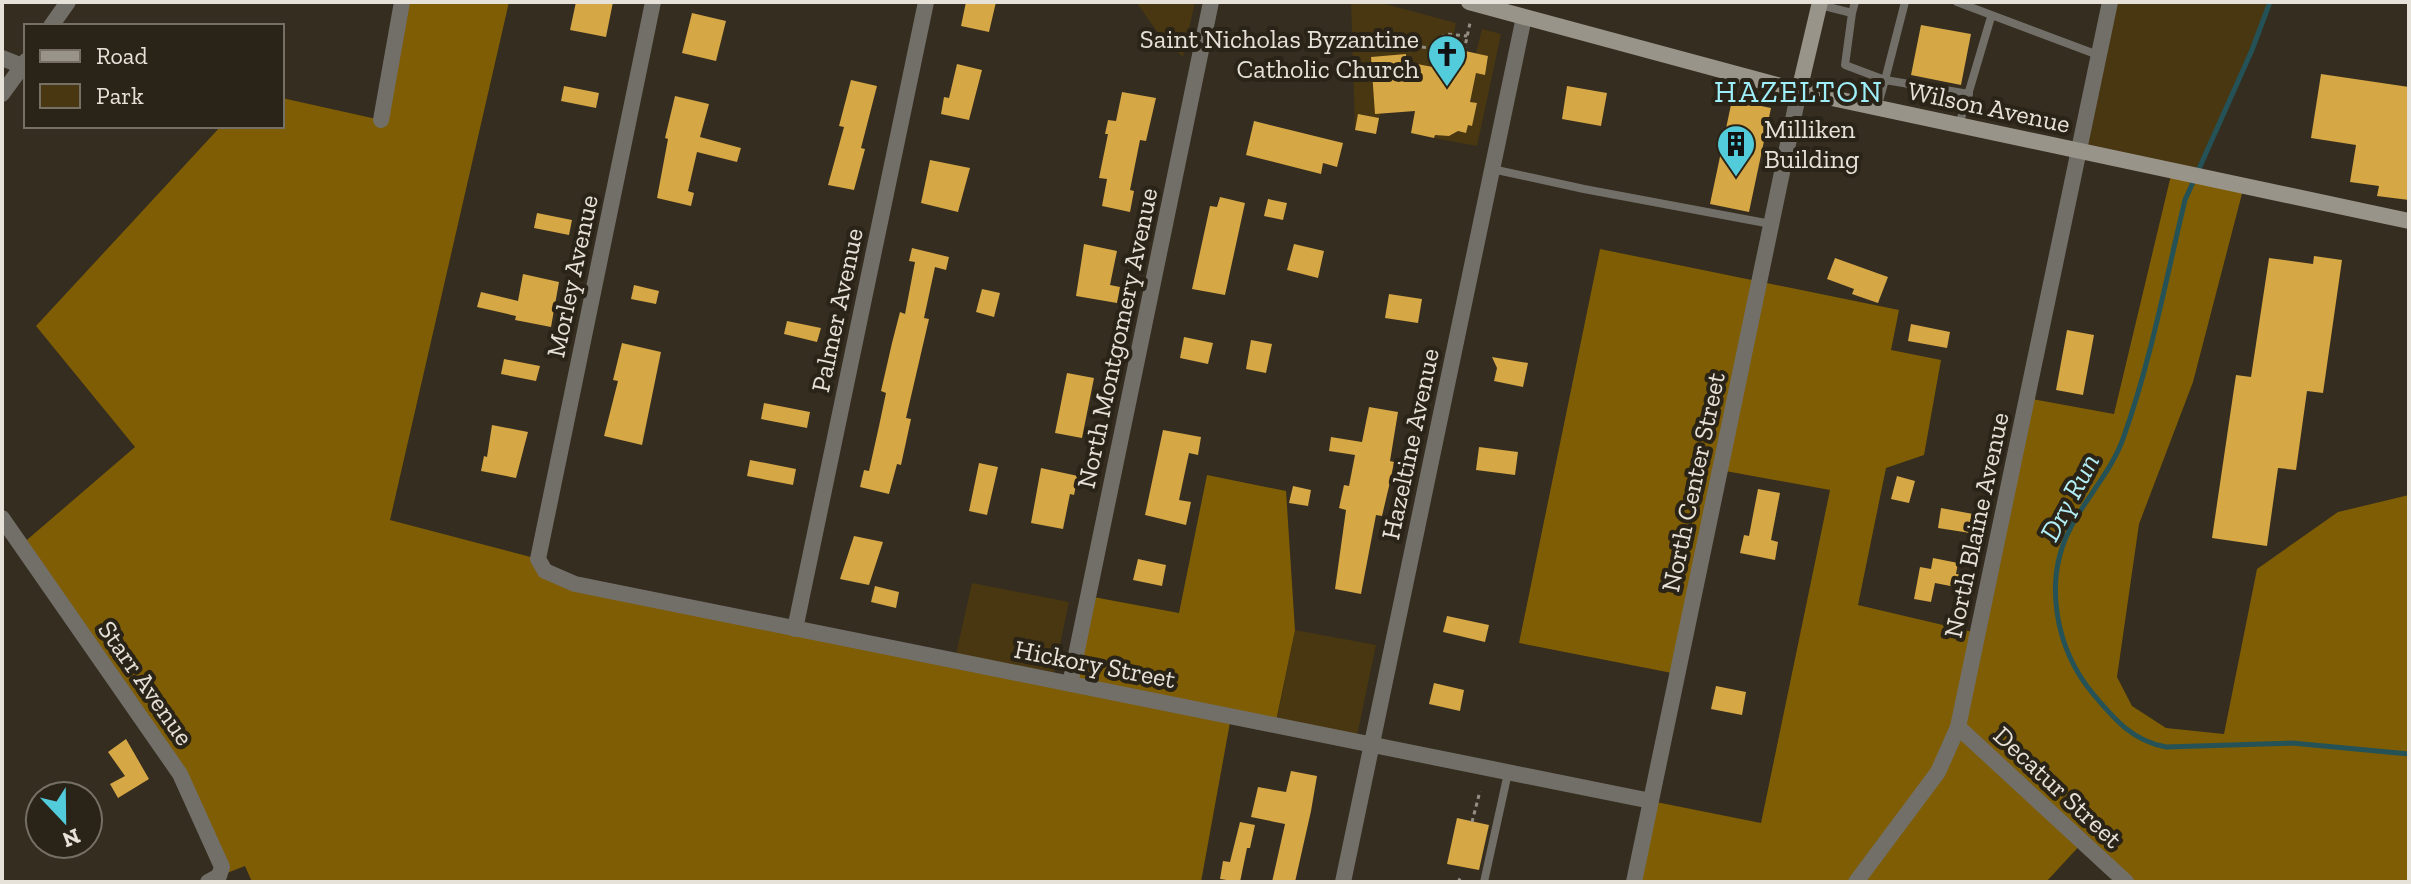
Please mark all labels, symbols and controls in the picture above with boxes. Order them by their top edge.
place label: Saint Nicholas Byzantine Catholic Church [1140,23,1419,85]
legend [24,24,284,128]
church icon: Saint Nicholas Byzantine Catholic Church [1426,33,1468,88]
text: Road [96,41,148,70]
district label: HAZELTON [1714,74,1884,110]
street label: Wilson Avenue [1905,74,2073,140]
text: Park [96,81,144,110]
place label: Milliken Building [1764,113,1859,175]
building icon: Milliken Building [1715,123,1757,178]
street label: North Montgomery Avenue [1070,185,1164,491]
street label: Morley Avenue [539,192,605,360]
street label: Palmer Avenue [804,225,870,395]
street label: Hazeltine Avenue [1374,345,1446,543]
street label: North Center Street [1654,369,1732,595]
street label: North Blaine Avenue [1936,409,2016,641]
water label: Dry Run [2033,448,2106,547]
street label: Starr Avenue [91,614,201,752]
street label: Hickory Street [1012,633,1179,695]
street label: Decatur Street [1987,719,2129,855]
north arrow [24,780,104,860]
text: N [58,822,84,854]

